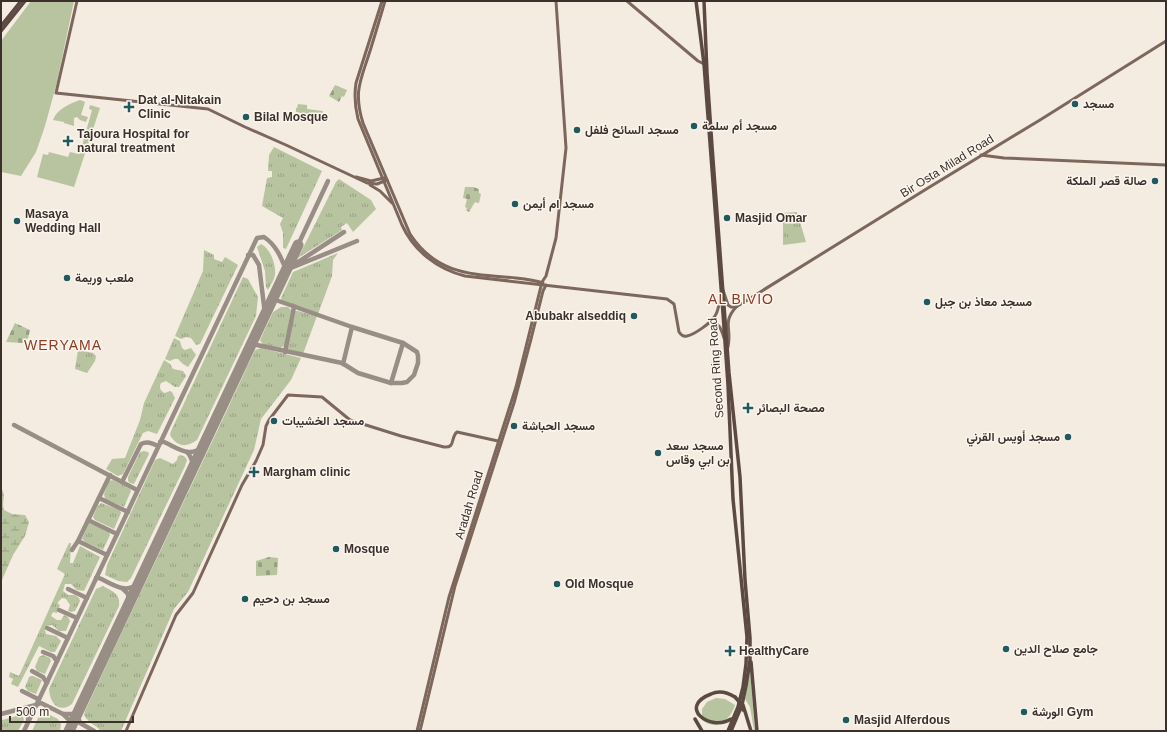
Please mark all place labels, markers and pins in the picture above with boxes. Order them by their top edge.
place label: Dat al-Nitakain Clinic [138,93,221,121]
place label: مسجد [1083,97,1115,111]
marker: مسجد [1070,99,1080,109]
marker: Dat al-Nitakain Clinic [123,101,135,113]
place label: Bilal Mosque [254,110,328,124]
marker: Bilal Mosque [241,112,251,122]
place label: مسجد أم سلمة [702,119,778,134]
marker: مسجد أم سلمة [689,121,699,131]
place label: مسجد السائح فلفل [585,123,679,138]
marker: مسجد السائح فلفل [572,125,582,135]
place label: Tajoura Hospital for natural treatment [77,127,190,155]
marker: Tajoura Hospital for natural treatment [62,135,74,147]
place label: صالة قصر الملكة [1066,174,1147,189]
marker: صالة قصر الملكة [1150,176,1160,186]
place label: مسجد ام أيمن [523,197,595,212]
marker: مسجد ام أيمن [510,199,520,209]
place label: Masaya Wedding Hall [25,207,101,235]
place label: Masjid Omar [735,211,807,225]
marker: Masjid Omar [722,213,732,223]
marker: Masaya Wedding Hall [12,216,22,226]
place label: ملعب وريمة [75,271,134,286]
marker: ملعب وريمة [62,273,72,283]
place label: مسجد معاذ بن جبل [935,295,1032,309]
marker: مسجد معاذ بن جبل [922,297,932,307]
place label: Abubakr alseddiq [525,309,626,323]
marker: Abubakr alseddiq [629,311,639,321]
place label: مصحة البصائر [756,401,825,416]
marker: مصحة البصائر [742,402,754,414]
place label: مسجد الخشيبات [282,414,365,428]
marker: مسجد الخشيبات [269,416,279,426]
place label: مسجد الحباشة [522,419,595,433]
marker: مسجد الحباشة [509,421,519,431]
place label: مسجد أويس القرني [966,430,1060,447]
marker: مسجد أويس القرني [1063,432,1073,442]
place label: مسجد سعد بن ابي وقاس [666,439,730,470]
marker: مسجد سعد بن ابي وقاس [653,448,663,458]
place label: Margham clinic [263,465,351,479]
marker: Margham clinic [248,466,260,478]
place label: Mosque [344,542,390,556]
marker: Mosque [331,544,341,554]
place label: Old Mosque [565,577,634,591]
marker: Old Mosque [552,579,562,589]
place label: مسجد بن دحيم [253,592,330,607]
marker: مسجد بن دحيم [240,594,250,604]
place label: جامع صلاح الدين [1014,642,1098,657]
place label: HealthyCare [739,644,809,658]
marker: جامع صلاح الدين [1001,644,1011,654]
marker: HealthyCare [724,645,736,657]
place label: الورشة Gym [1032,705,1094,720]
marker: الورشة Gym [1019,707,1029,717]
place label: Masjid Alferdous [854,713,951,727]
marker: Masjid Alferdous [841,715,851,725]

